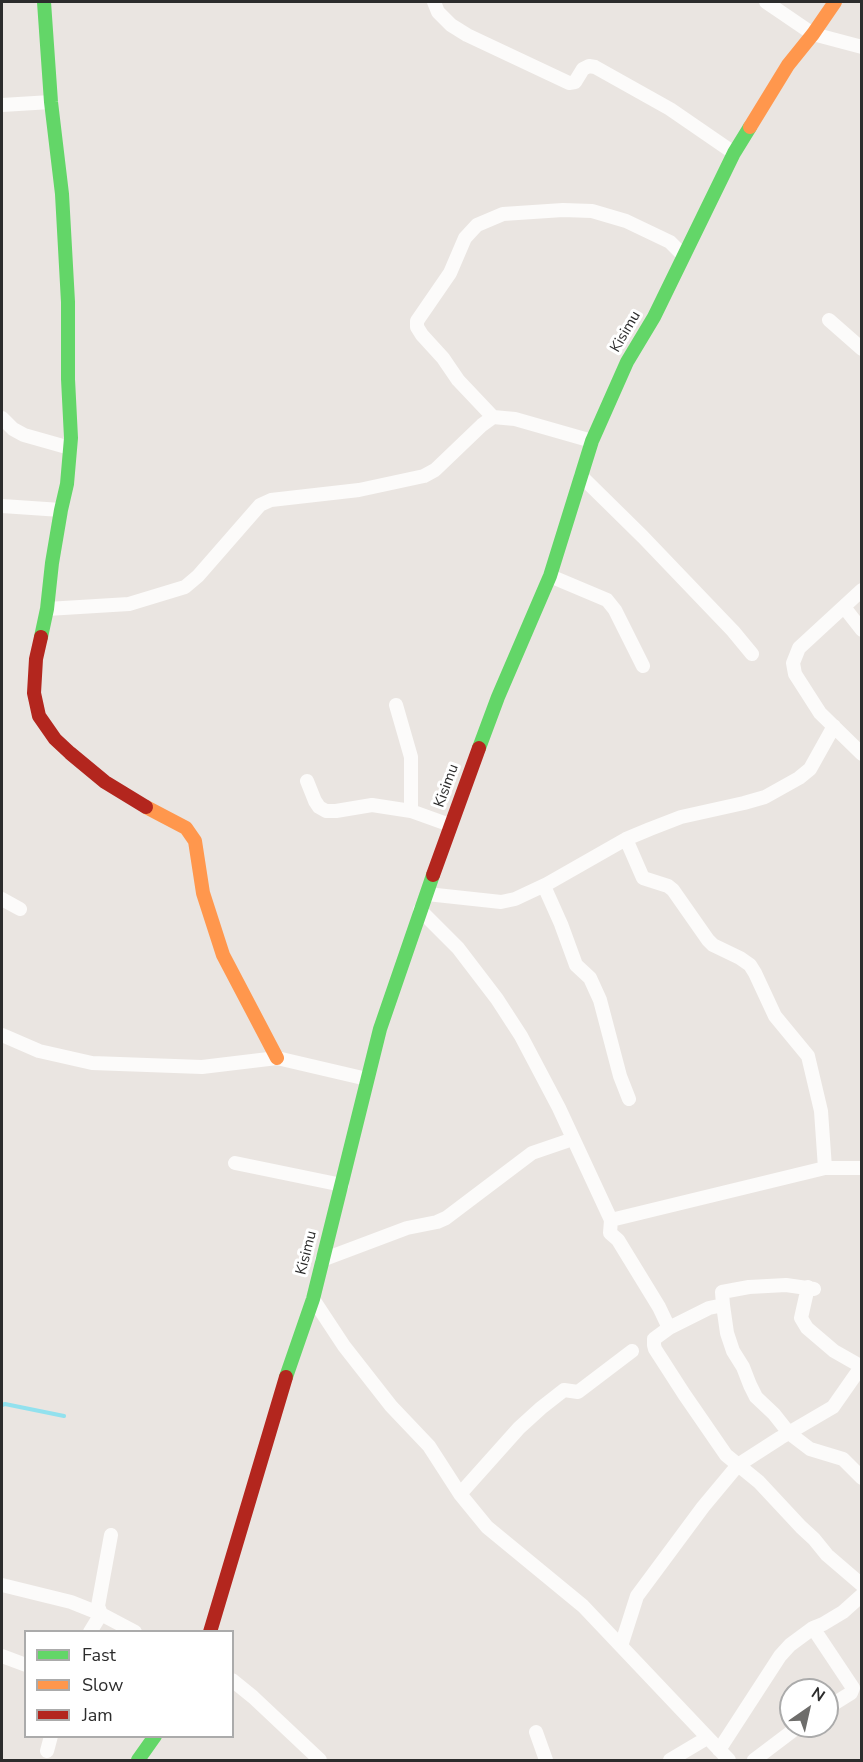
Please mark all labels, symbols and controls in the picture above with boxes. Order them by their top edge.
street label: Kisimu [607,308,645,356]
street label: Kisimu [431,762,463,810]
street label: Kisimu [293,1229,321,1277]
legend [24,1630,234,1738]
text: Fast [82,1643,116,1667]
text: Slow [82,1673,123,1697]
north arrow [779,1678,839,1738]
text: N [807,1682,829,1707]
text: Jam [82,1703,113,1727]

